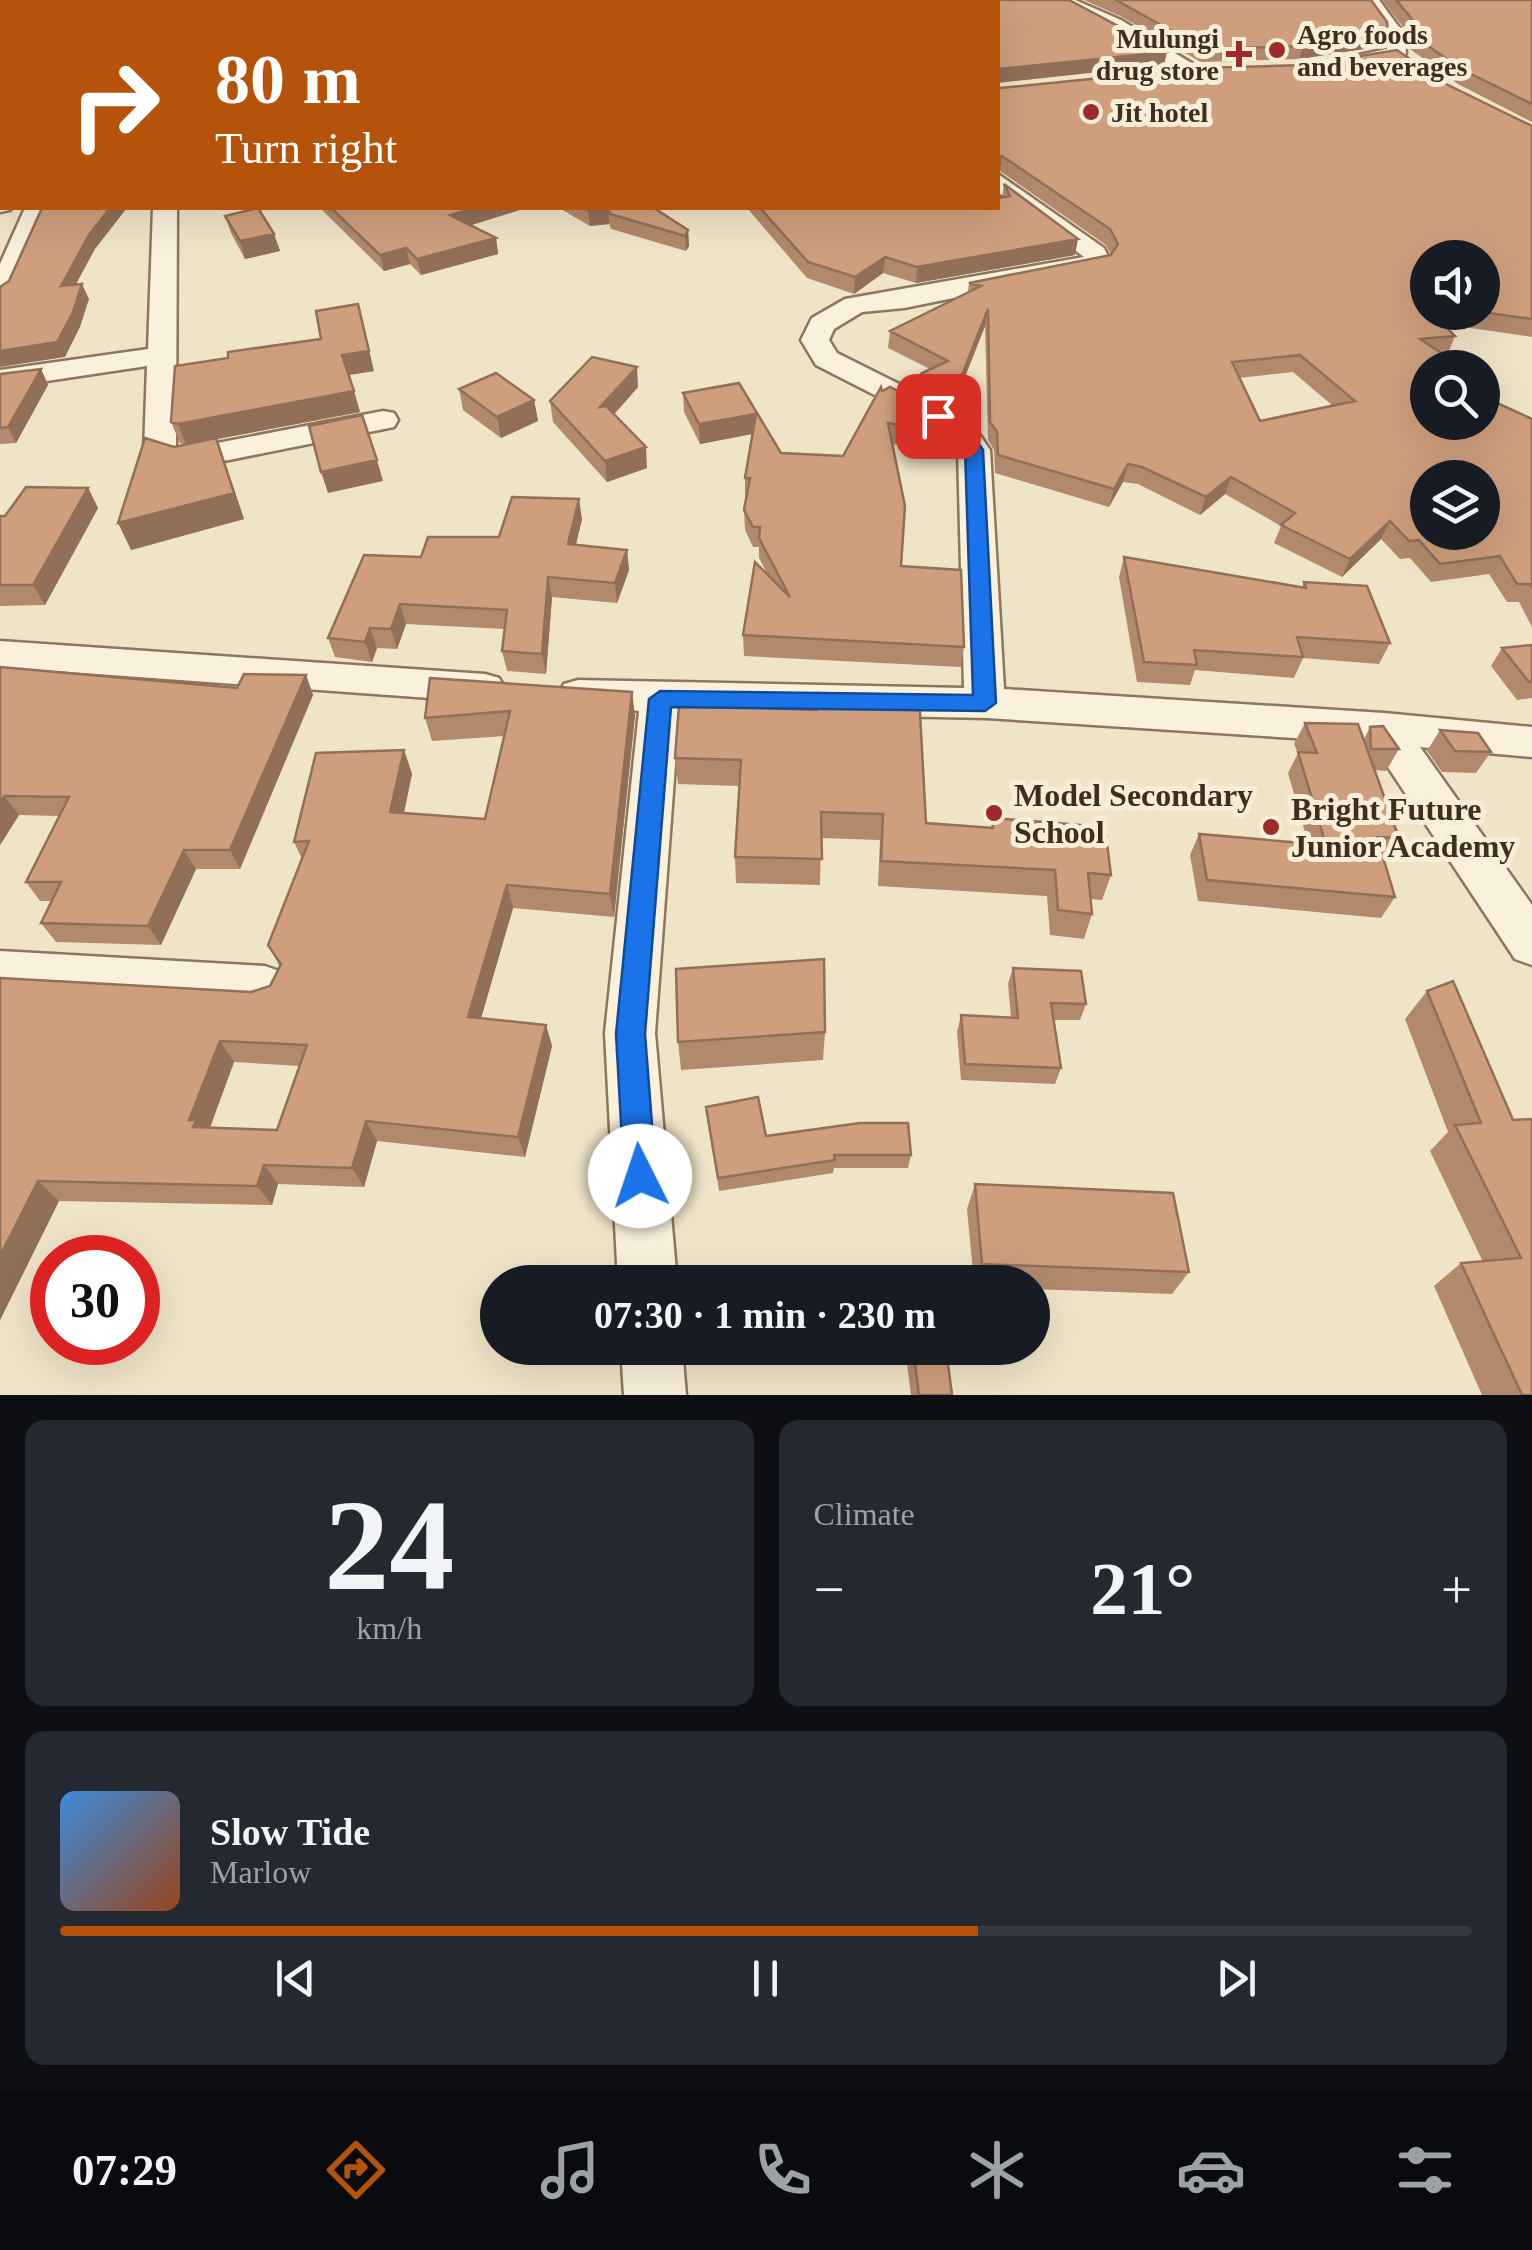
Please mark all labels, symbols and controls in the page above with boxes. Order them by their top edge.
place label: Agro foods and beverages [1297,19,1467,82]
place label: Mulungi drug store [1096,23,1219,86]
marker: Agro foods and beverages [1266,39,1288,61]
icon: right [50,40,180,170]
text: 80 m [215,41,361,118]
marker: Mulungi drug store [1228,43,1250,65]
place label: Jit hotel [1111,97,1208,128]
marker: Jit hotel [1080,101,1102,123]
text: Turn right [215,123,397,173]
map controls [1410,240,1500,550]
button: sound [1410,240,1500,330]
button: search [1410,350,1500,440]
pin [896,374,981,459]
icon: arrive [911,389,966,444]
button: layers [1410,460,1500,550]
place label: Model Secondary School [1014,777,1253,850]
place label: Bright Future Junior Academy [1291,791,1515,864]
marker: Model Secondary School [983,802,1005,824]
marker: Bright Future Junior Academy [1260,816,1282,838]
position arrow [588,1124,692,1228]
speed limit sign: 30 [30,1235,160,1365]
text: 07:30 · 1 min · 230 m [594,1294,936,1336]
text: 24 [324,1473,454,1617]
text: Climate [814,1496,915,1532]
text: 21° [1090,1547,1195,1630]
text: − [814,1559,845,1620]
text: + [1441,1559,1472,1620]
text: km/h [356,1610,422,1646]
text: Slow Tide [210,1811,370,1853]
text: Marlow [210,1854,311,1890]
icon: previous [268,1951,323,2006]
icon: pause [738,1951,793,2006]
icon: next [1209,1951,1264,2006]
icon: directions [321,2135,391,2205]
icon: music [535,2135,605,2205]
icon: phone [748,2135,818,2205]
icon: climate [962,2135,1032,2205]
icon: car [1176,2135,1246,2205]
icon: filters [1390,2135,1460,2205]
text: 07:29 [72,2145,177,2195]

